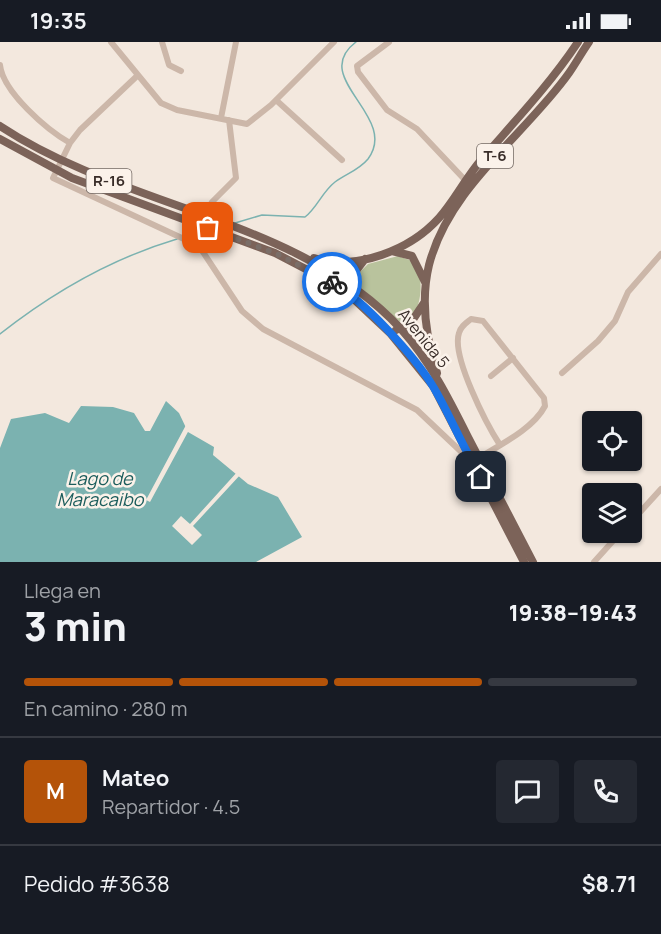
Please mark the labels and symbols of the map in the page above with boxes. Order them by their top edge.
road number: T-6 [477,144,513,168]
road number: R-16 [86,169,132,193]
pin [182,202,233,253]
courier [302,252,362,312]
street label: Avenida 5 [393,304,455,372]
pin [455,451,506,502]
water label: Lago de Maracaibo [57,466,145,511]

